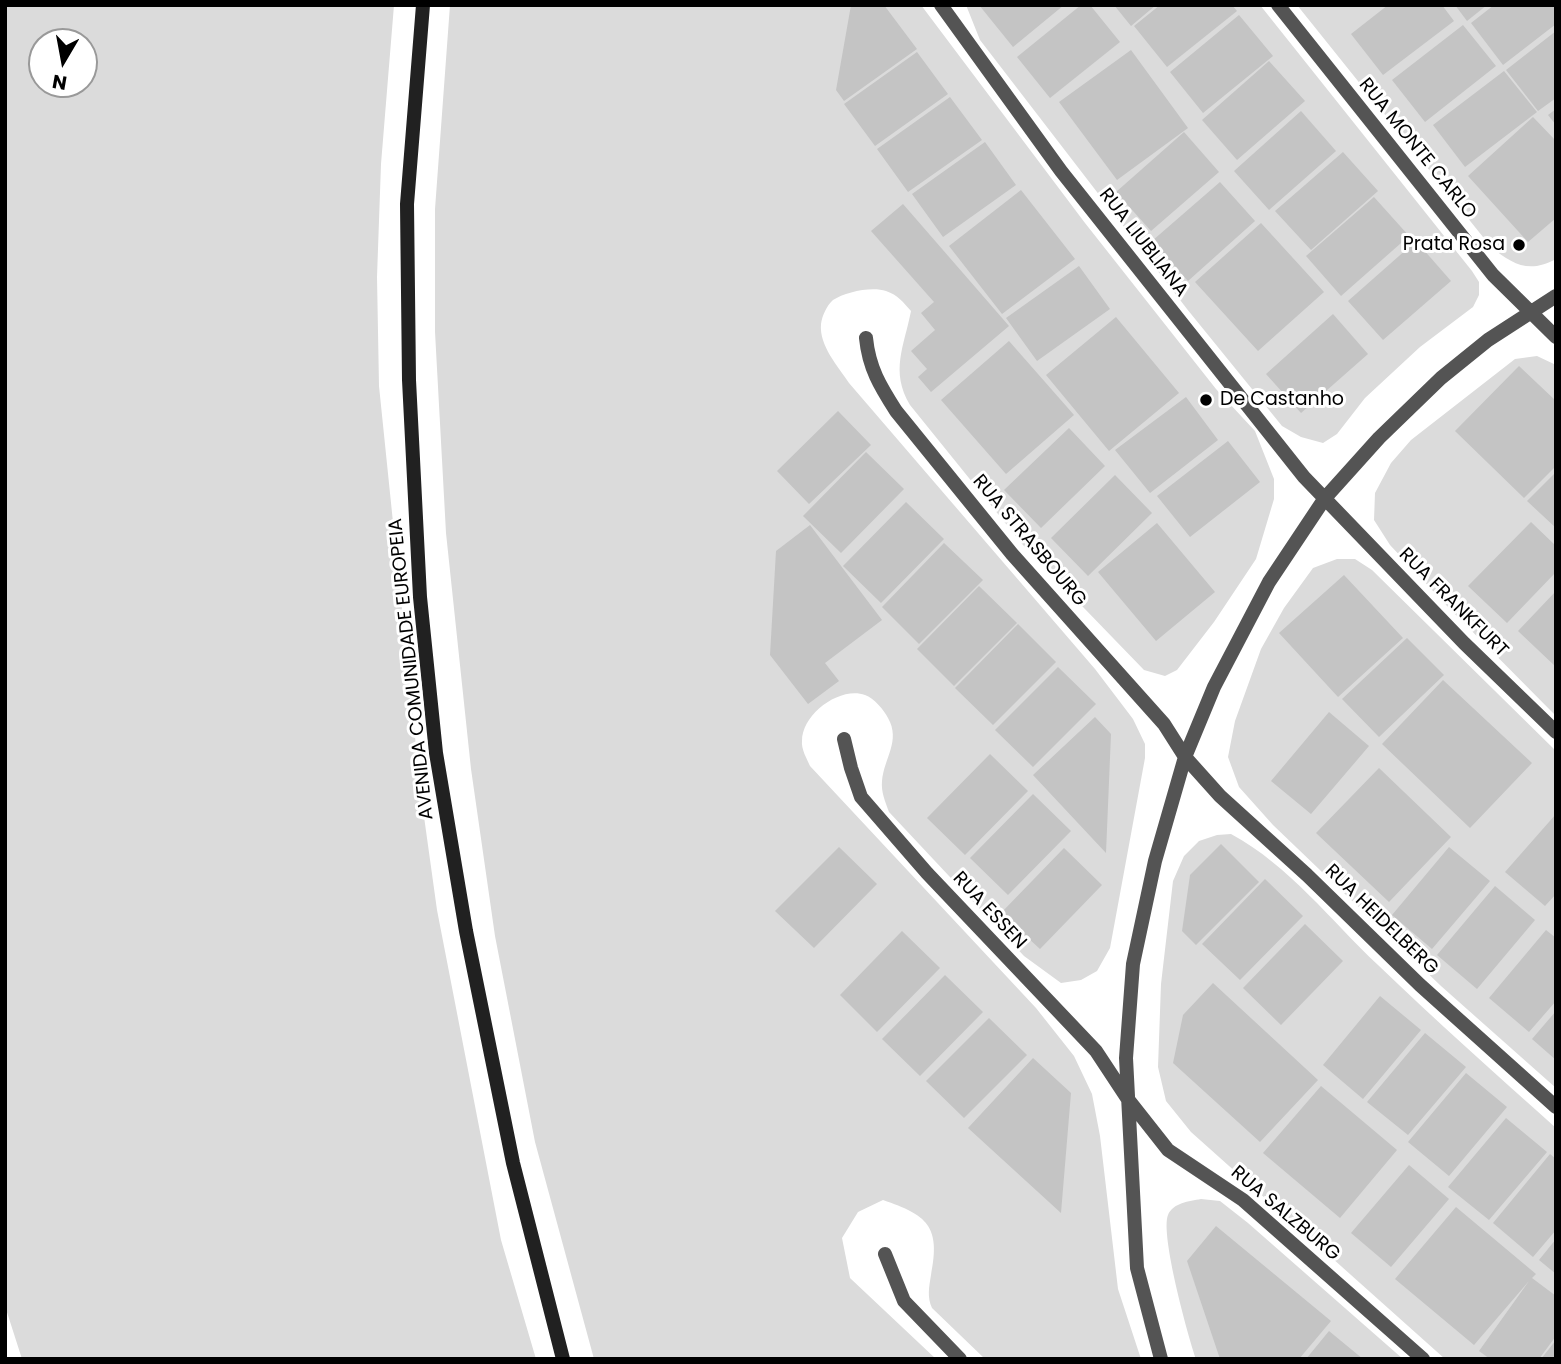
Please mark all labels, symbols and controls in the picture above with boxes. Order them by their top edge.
north arrow [28,28,98,98]
text: N [50,68,69,97]
street label: RUA MONTE CARLO [1353,74,1481,224]
street label: RUA LIUBLIANA [1094,184,1192,302]
place label: Prata Rosa [1403,234,1505,256]
marker: Prata Rosa [1511,237,1527,253]
place label: De Castanho [1220,389,1344,411]
marker: De Castanho [1198,392,1214,408]
street label: RUA STRASBOURG [967,470,1091,612]
street label: AVENIDA COMUNIDADE EUROPEIA [385,517,439,821]
street label: RUA FRANKFURT [1394,544,1512,662]
street label: RUA HEIDELBERG [1320,860,1442,980]
street label: RUA ESSEN [947,868,1031,954]
street label: RUA SALZBURG [1226,1162,1344,1266]

